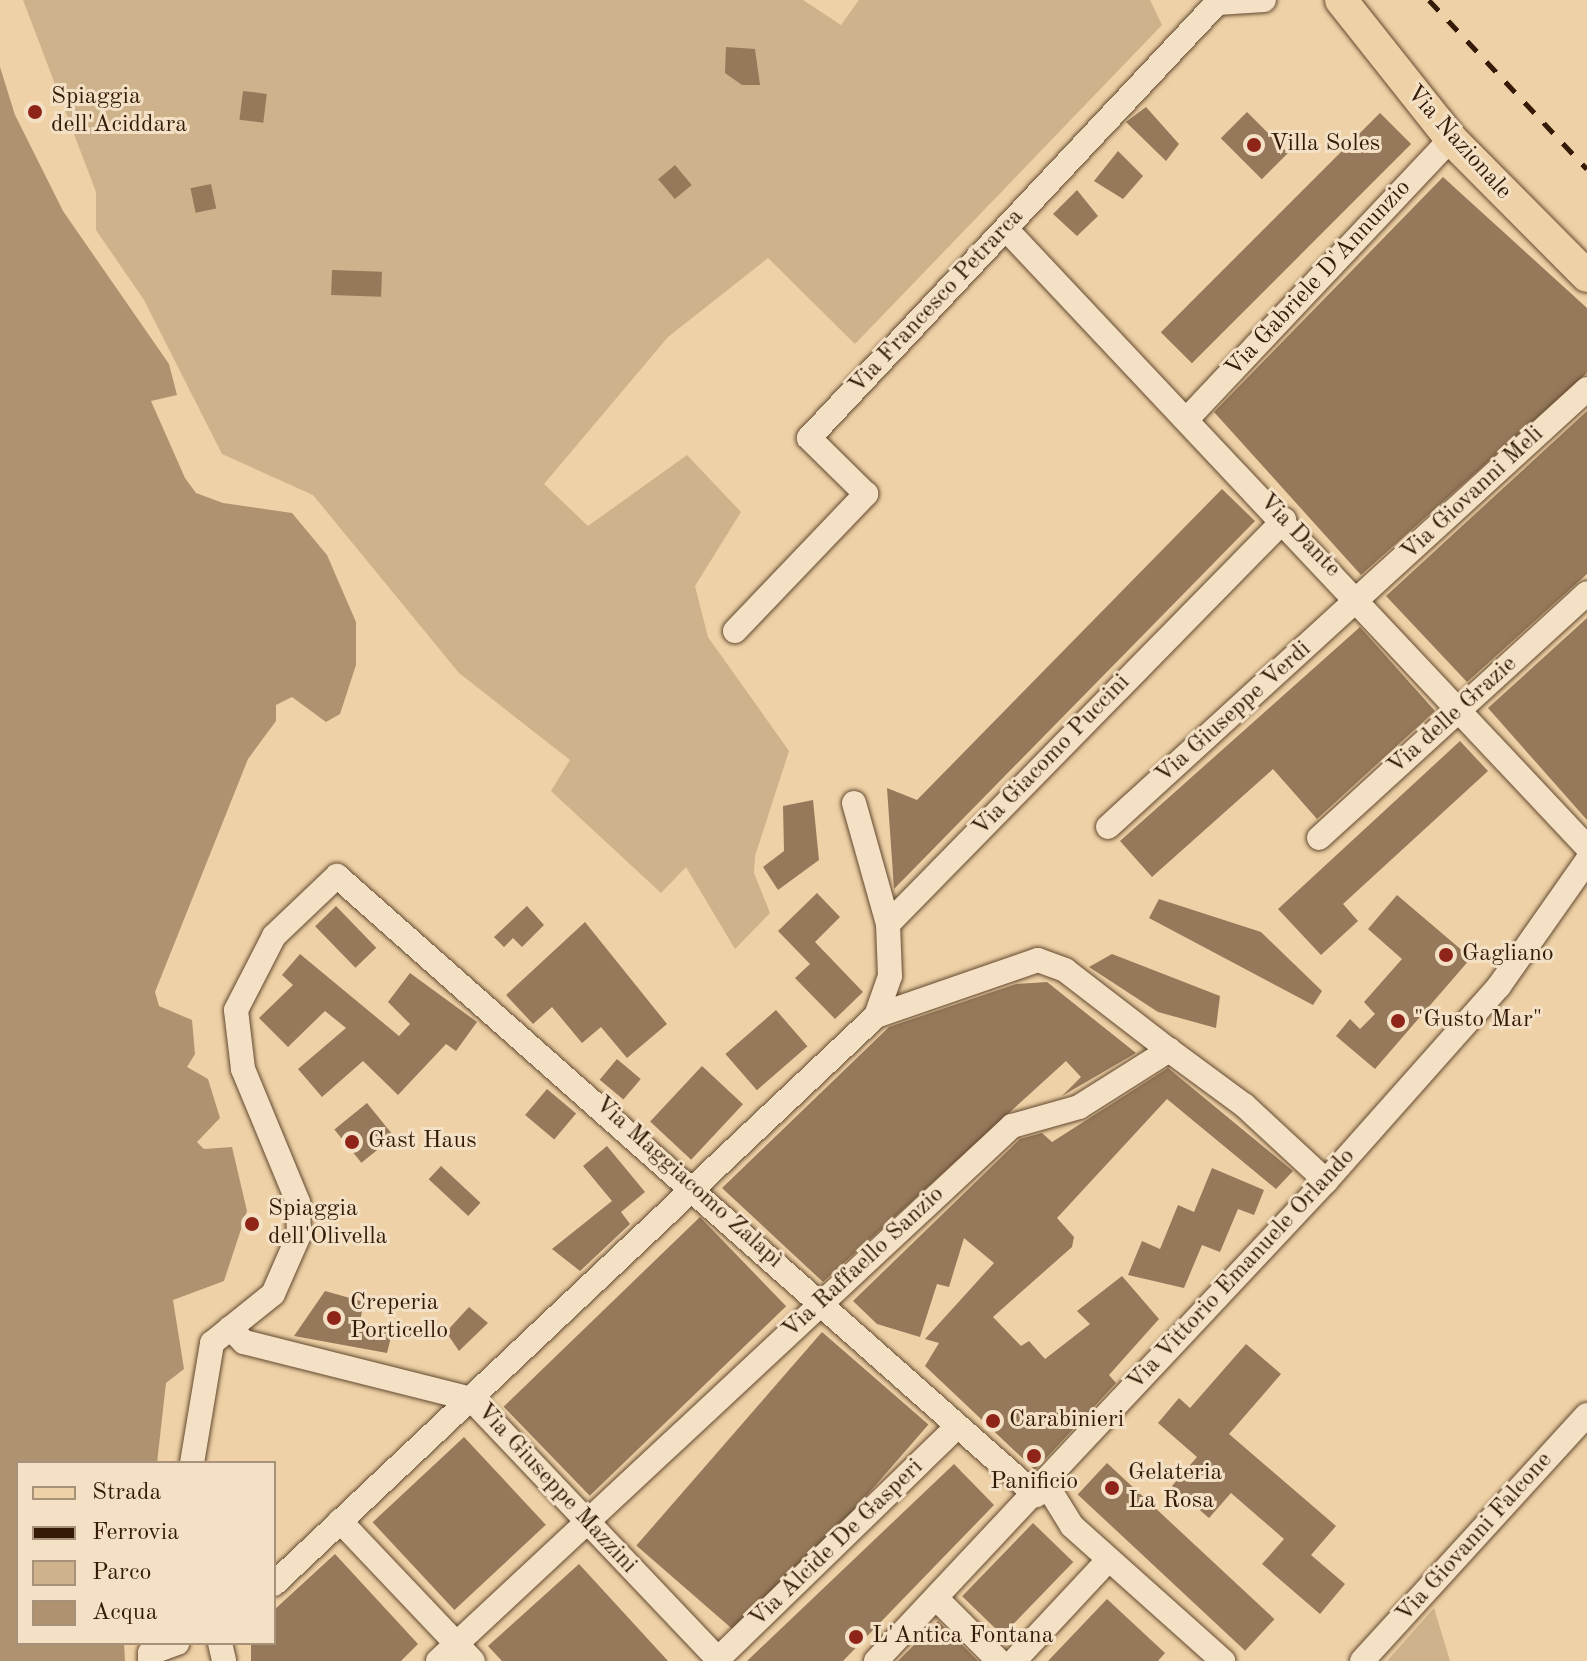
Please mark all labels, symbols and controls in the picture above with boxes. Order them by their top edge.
street label: Via Nazionale [1399,80,1517,206]
place label: Spiaggia dell'Aciddara [51,84,187,140]
marker: Spiaggia dell'Aciddara [26,103,44,121]
place label: Villa Soles [1270,131,1380,159]
marker: Villa Soles [1245,136,1263,154]
street label: Via Gabriele D'Annunzio [1220,174,1418,384]
street label: Via Francesco Petrarca [844,203,1030,401]
street label: Via Giovanni Meli [1396,421,1550,567]
street label: Via Dante [1252,488,1346,584]
street label: Via Giuseppe Verdi [1150,636,1318,790]
street label: Via delle Grazie [1382,650,1524,782]
street label: Via Giacomo Puccini [967,669,1137,843]
place label: Gagliano [1462,941,1554,969]
marker: Gagliano [1437,946,1455,964]
place label: "Gusto Mar" [1414,1007,1542,1035]
marker: "Gusto Mar" [1389,1012,1407,1030]
street label: Via Maggiacomo Zalapì [588,1091,788,1275]
place label: Gast Haus [368,1128,477,1156]
marker: Gast Haus [343,1133,361,1151]
street label: Via Vittorio Emanuele Orlando [1122,1143,1362,1397]
street label: Via Raffaello Sanzio [777,1181,951,1345]
place label: Spiaggia dell'Olivella [268,1196,387,1252]
marker: Spiaggia dell'Olivella [243,1215,261,1233]
place label: Creperia Porticello [350,1290,448,1346]
marker: Creperia Porticello [325,1309,343,1327]
street label: Via Giuseppe Mazzini [470,1398,642,1580]
place label: Carabinieri [1009,1407,1124,1435]
marker: Carabinieri [984,1412,1002,1430]
marker: Panificio [1025,1447,1043,1465]
street label: Via Giovanni Falcone [1391,1447,1559,1629]
street label: Via Alcide De Gasperi [744,1454,930,1634]
place label: Gelateria La Rosa [1128,1460,1222,1516]
legend [16,1461,276,1645]
place label: Panificio [990,1469,1078,1497]
marker: Gelateria La Rosa [1103,1479,1121,1497]
text: Strada [92,1481,161,1505]
text: Ferrovia [92,1521,179,1545]
text: Parco [92,1561,151,1585]
text: Acqua [92,1601,158,1625]
place label: L'Antica Fontana [872,1623,1053,1651]
marker: L'Antica Fontana [847,1628,865,1646]

